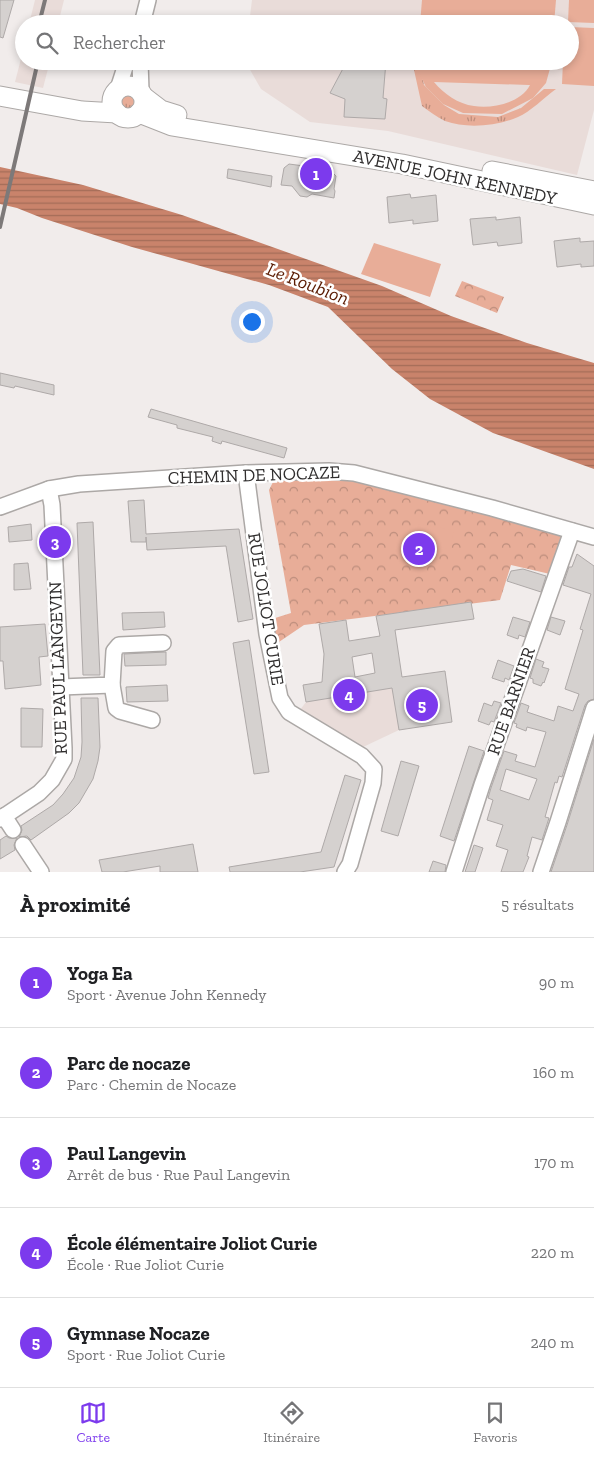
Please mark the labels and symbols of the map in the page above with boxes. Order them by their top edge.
street label: AVENUE JOHN KENNEDY [351,145,559,209]
pin: 1 [300,155,332,193]
water label: Le Roubion [263,257,352,310]
your location [239,309,265,335]
street label: CHEMIN DE NOCAZE [167,461,341,489]
pin: 3 [39,523,71,561]
pin: 2 [403,530,435,568]
street label: RUE JOLIOT CURIE [243,531,289,687]
street label: RUE PAUL LANGEVIN [44,581,72,755]
street label: RUE BARNIER [482,644,540,758]
pin: 4 [333,676,365,714]
pin: 5 [406,686,438,724]

